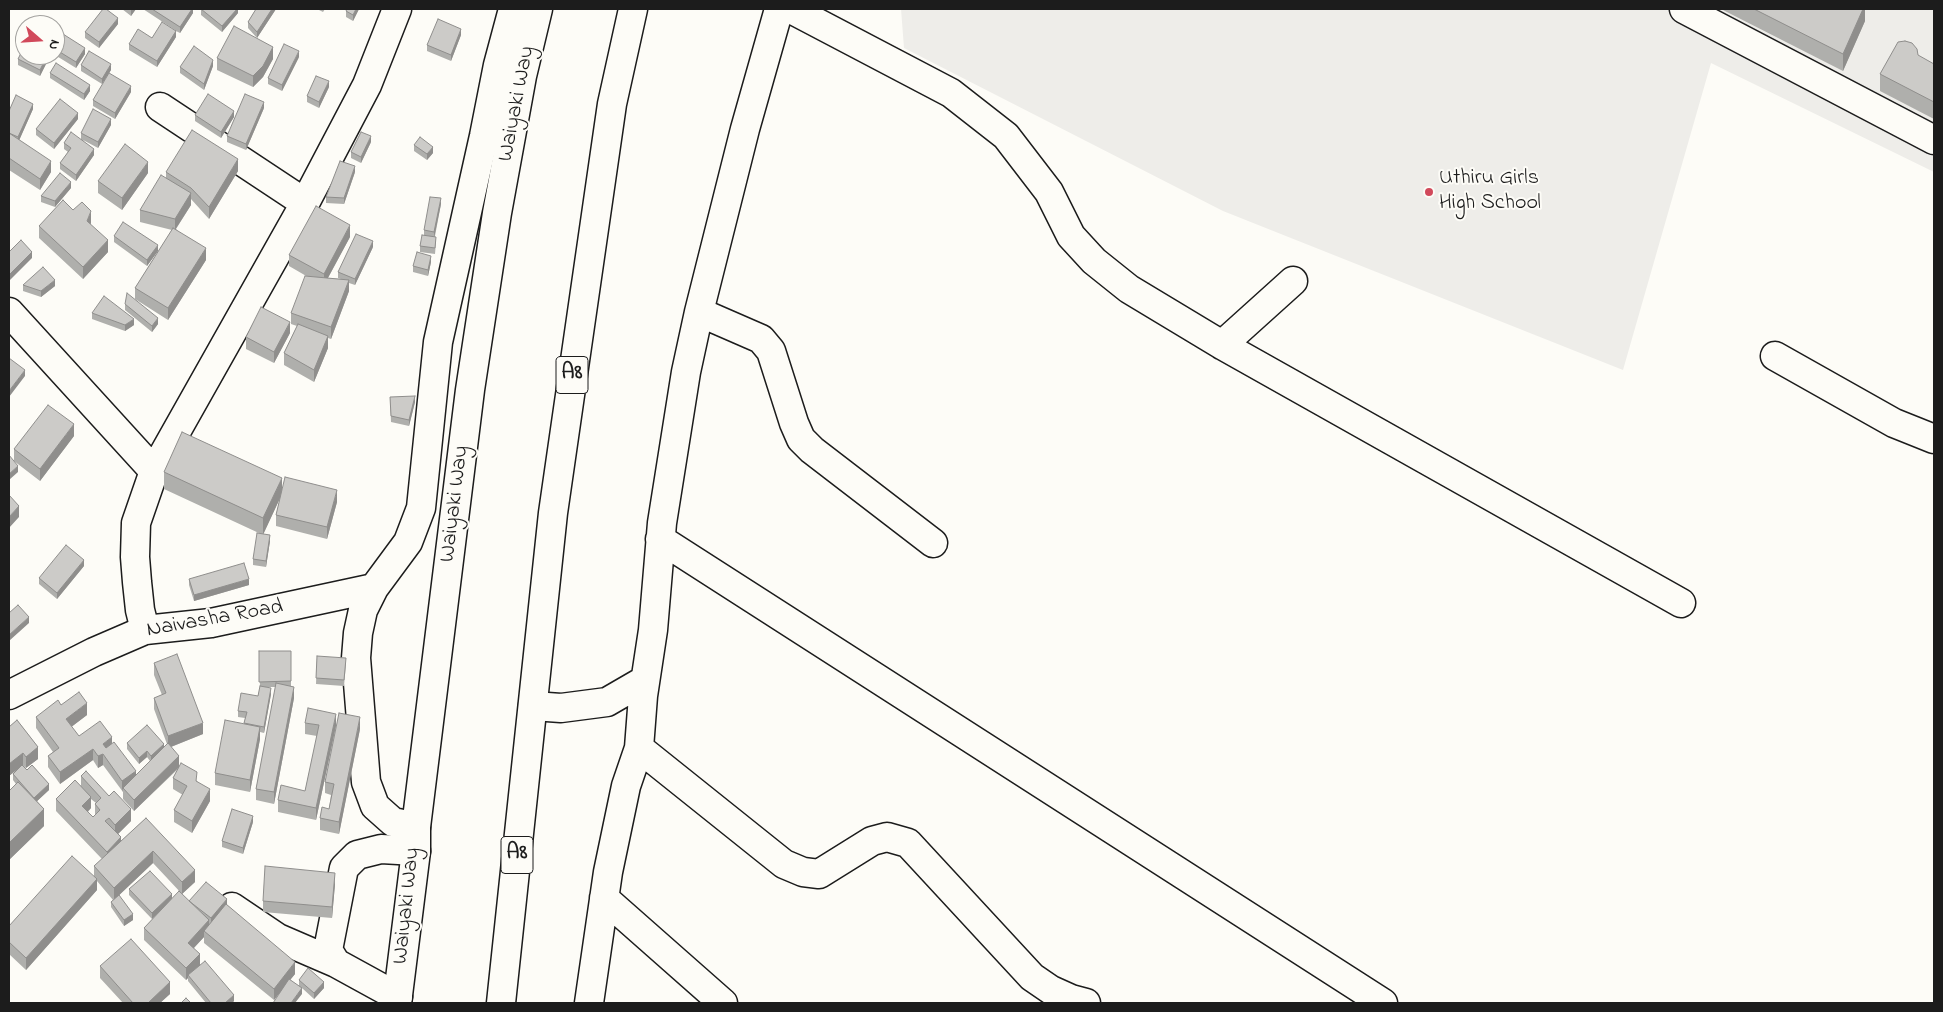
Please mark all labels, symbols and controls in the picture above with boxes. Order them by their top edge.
north arrow [15,15,65,65]
text: N [42,37,65,53]
street label: Waiyaki Way [494,44,542,164]
place label: Uthiru Girls High School [1439,166,1541,218]
marker: Uthiru Girls High School [1423,186,1435,198]
road number: A8 [556,356,588,394]
street label: Waiyaki Way [436,444,476,564]
street label: Naivasha Road [145,595,285,645]
road number: A8 [501,836,533,874]
street label: Waiyaki Way [389,846,427,966]

